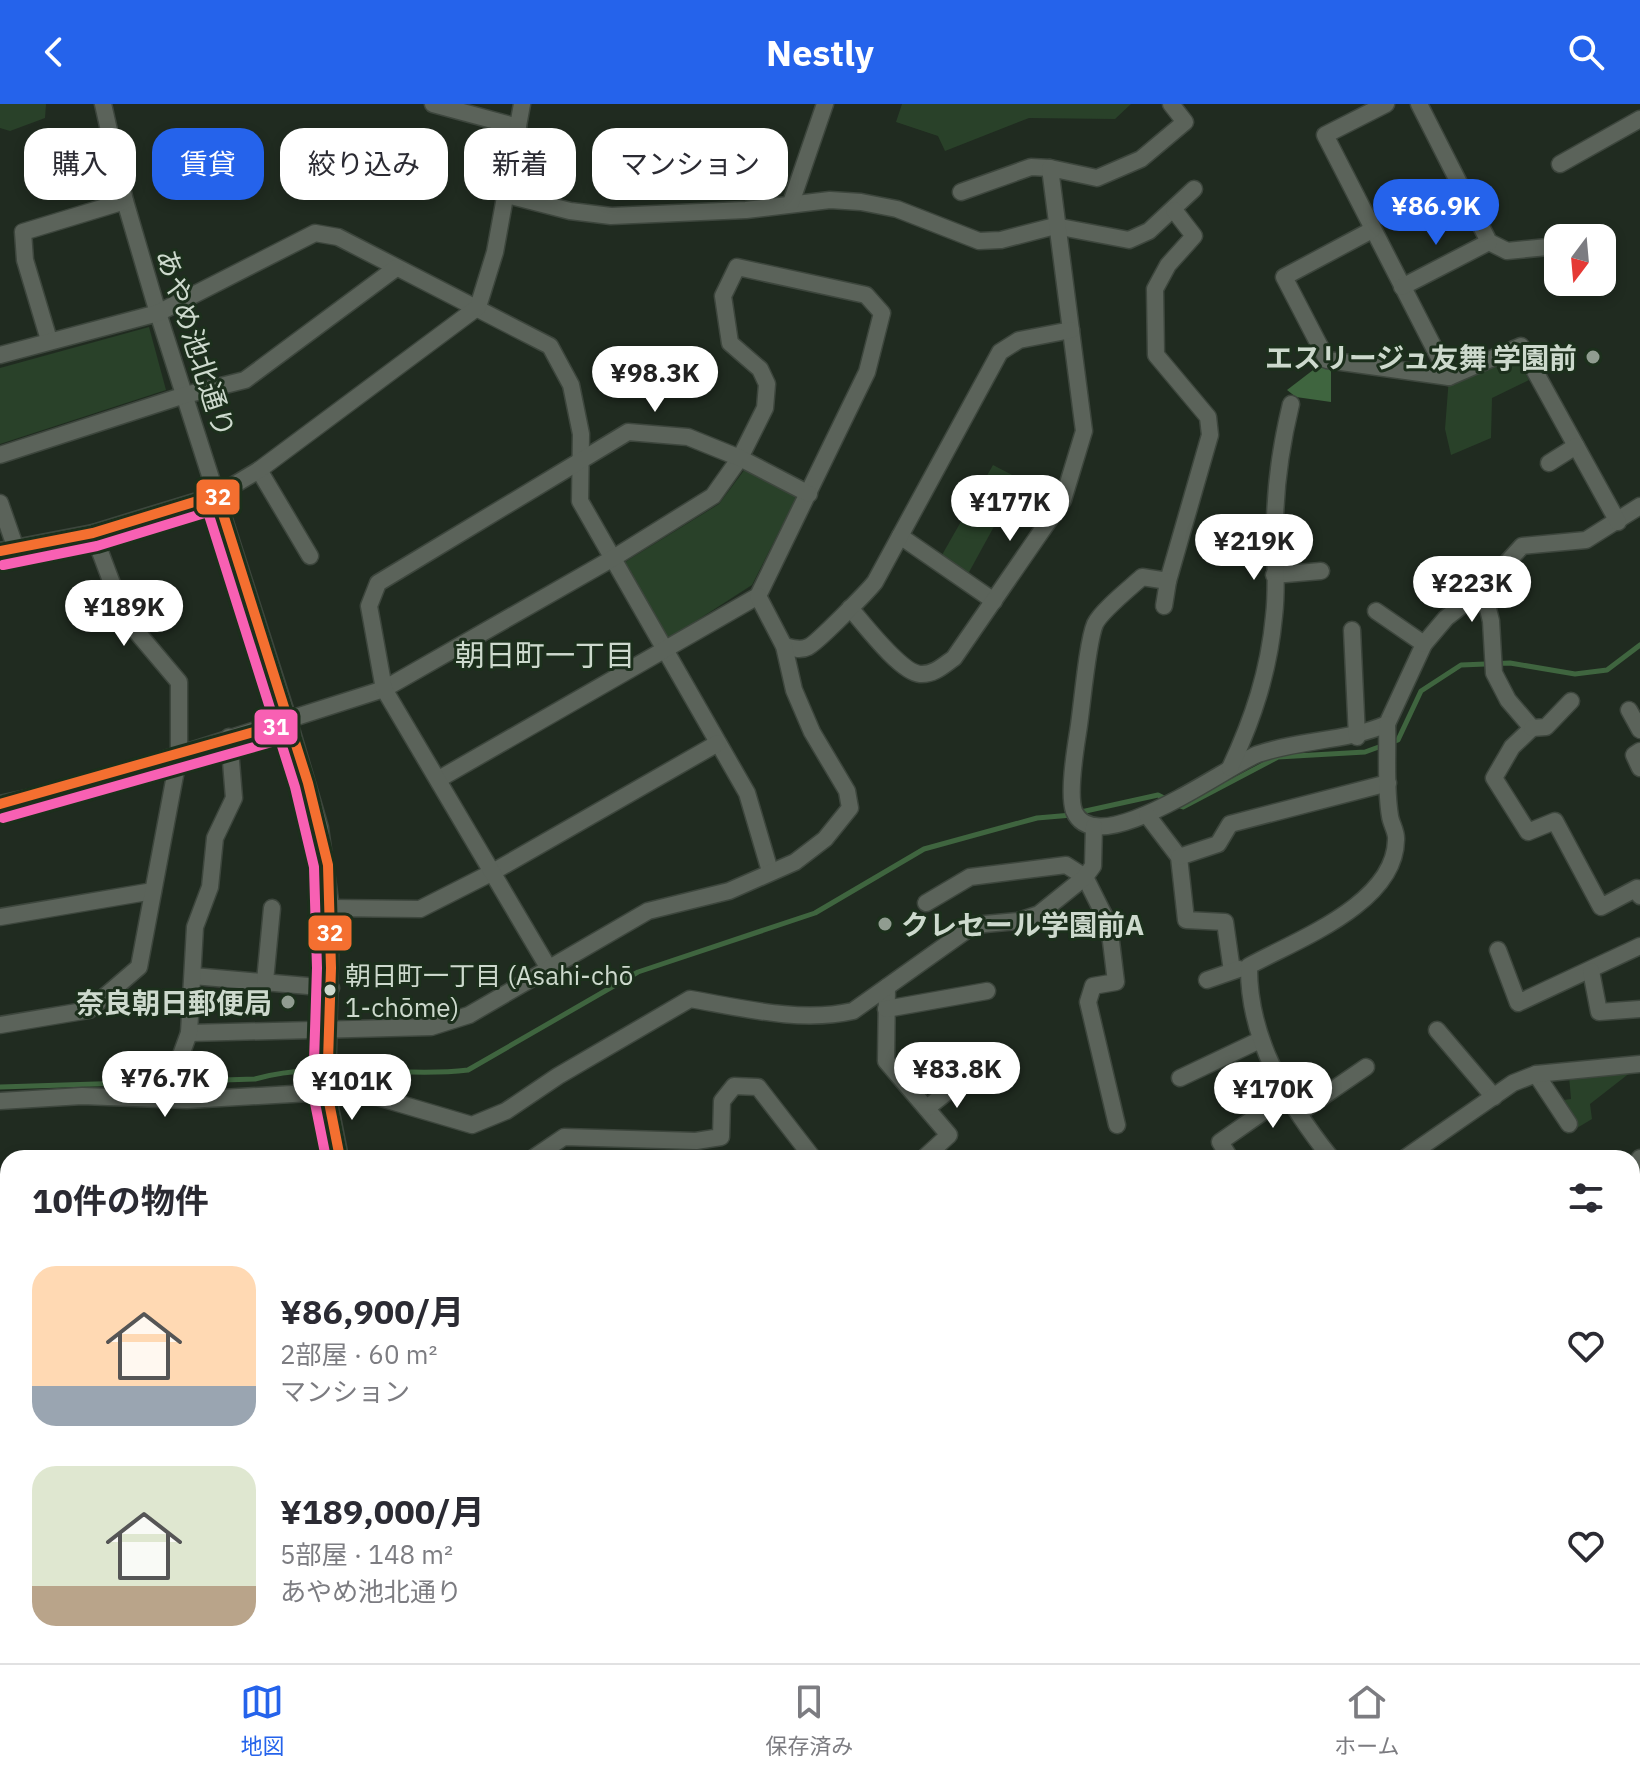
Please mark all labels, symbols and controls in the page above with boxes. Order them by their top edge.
text: Nestly [766,29,874,76]
icon: back [32,30,76,74]
icon: search [1564,30,1608,74]
chip: 購入 [24,128,136,200]
chip: 賃貸 [152,128,264,200]
chip: 絞り込み [280,128,448,200]
chip: 新着 [464,128,576,200]
chip: マンション [592,128,788,200]
pin: ¥86.9K [1371,179,1501,247]
text: ¥86.9K [1391,188,1481,222]
north arrow [1544,224,1616,296]
map controls [1544,224,1616,296]
street label: あやめ池北通り [148,244,244,442]
place label: エスリージュ友舞 学園前 [1265,339,1577,376]
pin: ¥98.3K [590,346,720,414]
marker: エスリージュ友舞 学園前 [1584,348,1602,366]
text: ¥98.3K [610,355,700,389]
pin: ¥177K [954,475,1066,543]
line badge: 32 [195,478,241,516]
text: 32 [205,482,231,511]
text: ¥177K [969,484,1051,518]
pin: ¥219K [1198,514,1310,582]
text: ¥219K [1213,523,1295,557]
pin: ¥223K [1416,556,1528,624]
text: ¥223K [1431,565,1513,599]
pin: ¥189K [68,580,180,648]
text: ¥189K [83,589,165,623]
district label: 朝日町一丁目 [455,635,635,674]
line badge: 31 [253,708,299,746]
text: 31 [263,712,289,741]
place label: クレセール学園前A [901,906,1144,943]
line badge: 32 [307,914,353,952]
marker: クレセール学園前A [876,915,894,933]
text: 32 [317,918,343,947]
place label: 朝日町一丁目 (Asahi-chō 1-chōme) [345,958,633,1024]
marker: 朝日町一丁目 (Asahi-chō 1-chōme) [322,982,338,998]
place label: 奈良朝日郵便局 [76,984,272,1021]
marker: 奈良朝日郵便局 [279,993,297,1011]
pin: ¥83.8K [892,1042,1022,1110]
pin: ¥76.7K [100,1051,230,1119]
text: ¥83.8K [912,1051,1002,1085]
pin: ¥101K [296,1054,408,1122]
text: ¥76.7K [120,1060,210,1094]
pin: ¥170K [1217,1062,1329,1130]
text: ¥101K [311,1063,393,1097]
text: ¥170K [1232,1071,1314,1105]
icon: filters [1564,1176,1608,1220]
text: 10件の物件 [32,1178,209,1222]
text: ¥86,900/月 [280,1289,464,1333]
icon: home [96,1298,192,1394]
icon: heart [1564,1324,1608,1368]
text: 2部屋 · 60 m² [280,1337,437,1371]
text: マンション [280,1374,410,1408]
text: ¥189,000/月 [280,1489,485,1533]
icon: home [96,1498,192,1594]
icon: heart [1564,1524,1608,1568]
text: 5部屋 · 148 m² [280,1537,453,1571]
text: あやめ池北通り [280,1574,462,1608]
tab: 地図 [240,1680,284,1760]
tab: 保存済み [765,1680,853,1760]
tab: ホーム [1334,1680,1400,1760]

